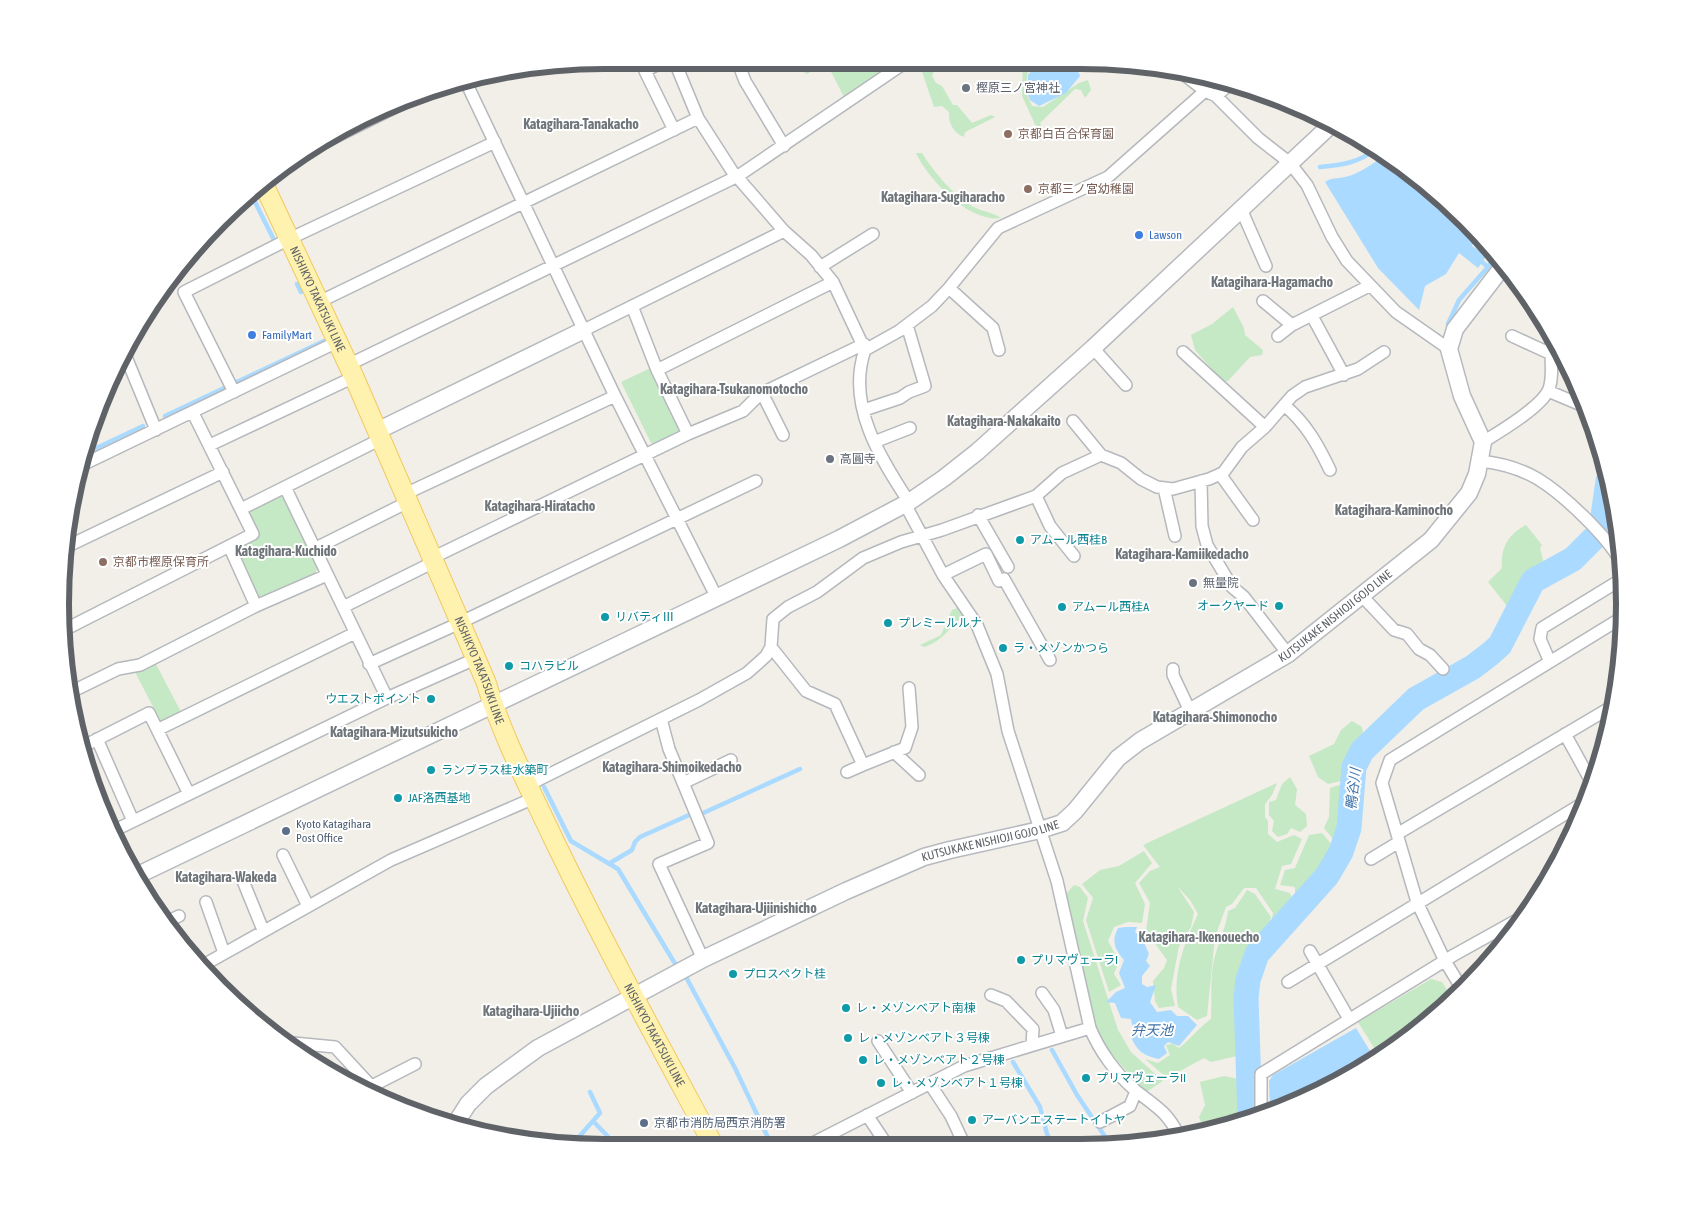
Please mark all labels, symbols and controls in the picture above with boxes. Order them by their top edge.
place label: 樫原三ノ宮神社 [976,81,1060,95]
marker: 樫原三ノ宮神社 [960,82,972,94]
district label: Katagihara-Tanakacho [523,116,639,132]
place label: 京都白百合保育園 [1018,127,1114,141]
marker: 京都白百合保育園 [1002,128,1014,140]
place label: 京都三ノ宮幼稚園 [1038,182,1134,196]
marker: 京都三ノ宮幼稚園 [1022,183,1034,195]
district label: Katagihara-Sugiharacho [881,189,1005,205]
place label: Lawson [1149,228,1182,242]
marker: Lawson [1133,229,1145,241]
street label: NISHIKYO TAKATSUKI LINE [287,244,348,354]
district label: Katagihara-Hagamacho [1211,274,1333,290]
place label: FamilyMart [262,328,313,342]
marker: FamilyMart [246,329,258,341]
district label: Katagihara-Tsukanomotocho [660,381,808,397]
district label: Katagihara-Nakakaito [947,413,1061,429]
place label: 高圓寺 [840,452,876,466]
marker: 高圓寺 [824,453,836,465]
district label: Katagihara-Hiratacho [485,498,596,514]
district label: Katagihara-Kaminocho [1335,502,1454,518]
place label: アムール西桂B [1030,533,1107,547]
marker: アムール西桂B [1014,534,1026,546]
district label: Katagihara-Kuchido [235,543,337,559]
district label: Katagihara-Kamiikedacho [1115,546,1249,562]
place label: 京都市樫原保育所 [113,555,209,569]
marker: 京都市樫原保育所 [97,556,109,568]
street label: KUTSUKAKE NISHIOJI GOJO LINE [1276,567,1395,665]
place label: 無量院 [1203,576,1239,590]
marker: 無量院 [1187,577,1199,589]
place label: オークヤード [1197,599,1269,613]
place label: アムール西桂A [1072,600,1149,614]
marker: オークヤード [1273,600,1285,612]
marker: アムール西桂A [1056,601,1068,613]
place label: リバティⅢ [615,610,674,624]
marker: リバティⅢ [599,611,611,623]
street label: NISHIKYO TAKATSUKI LINE [451,614,507,726]
place label: プレミールルナ [898,616,982,630]
marker: プレミールルナ [882,617,894,629]
place label: ラ・メゾンかつら [1013,641,1109,655]
marker: ラ・メゾンかつら [997,642,1009,654]
place label: コハラビル [519,659,579,673]
marker: コハラビル [503,660,515,672]
place label: ウエストポイント [325,692,421,706]
marker: ウエストポイント [425,693,437,705]
district label: Katagihara-Shimonocho [1153,709,1278,725]
district label: Katagihara-Mizutsukicho [330,724,458,740]
district label: Katagihara-Shimoikedacho [602,759,742,775]
place label: ランブラス桂水築町 [441,763,548,777]
marker: ランブラス桂水築町 [425,764,437,776]
water label: 鴨谷川 [1343,765,1364,811]
place label: JAF洛西基地 [408,791,471,805]
marker: JAF洛西基地 [392,792,404,804]
place label: Kyoto Katagihara Post Office [296,817,371,845]
street label: KUTSUKAKE NISHIOJI GOJO LINE [920,817,1061,864]
marker: Kyoto Katagihara Post Office [280,825,292,837]
district label: Katagihara-Wakeda [175,869,277,885]
district label: Katagihara-Ujiinishicho [695,900,817,916]
district label: Katagihara-Ikenouecho [1139,929,1260,945]
place label: プリマヴェーラI [1031,953,1118,967]
marker: プリマヴェーラI [1015,954,1027,966]
place label: プロスペクト桂 [743,967,826,981]
marker: プロスペクト桂 [727,968,739,980]
street label: NISHIKYO TAKATSUKI LINE [621,981,688,1089]
place label: レ・メゾンベアト南棟 [856,1001,976,1015]
marker: レ・メゾンベアト南棟 [840,1002,852,1014]
district label: Katagihara-Ujiicho [483,1003,580,1019]
water label: 弁天池 [1131,1022,1175,1038]
place label: レ・メゾンベアト３号棟 [858,1031,990,1045]
marker: レ・メゾンベアト３号棟 [842,1032,854,1044]
place label: レ・メゾンベアト２号棟 [873,1053,1005,1067]
marker: レ・メゾンベアト２号棟 [857,1054,869,1066]
place label: プリマヴェーラII [1096,1071,1186,1085]
marker: プリマヴェーラII [1080,1072,1092,1084]
place label: レ・メゾンベアト１号棟 [891,1076,1023,1090]
marker: レ・メゾンベアト１号棟 [875,1077,887,1089]
place label: アーバンエステートイトヤ [982,1113,1126,1127]
marker: アーバンエステートイトヤ [966,1114,978,1126]
place label: 京都市消防局西京消防署 [654,1116,786,1130]
marker: 京都市消防局西京消防署 [638,1117,650,1129]

